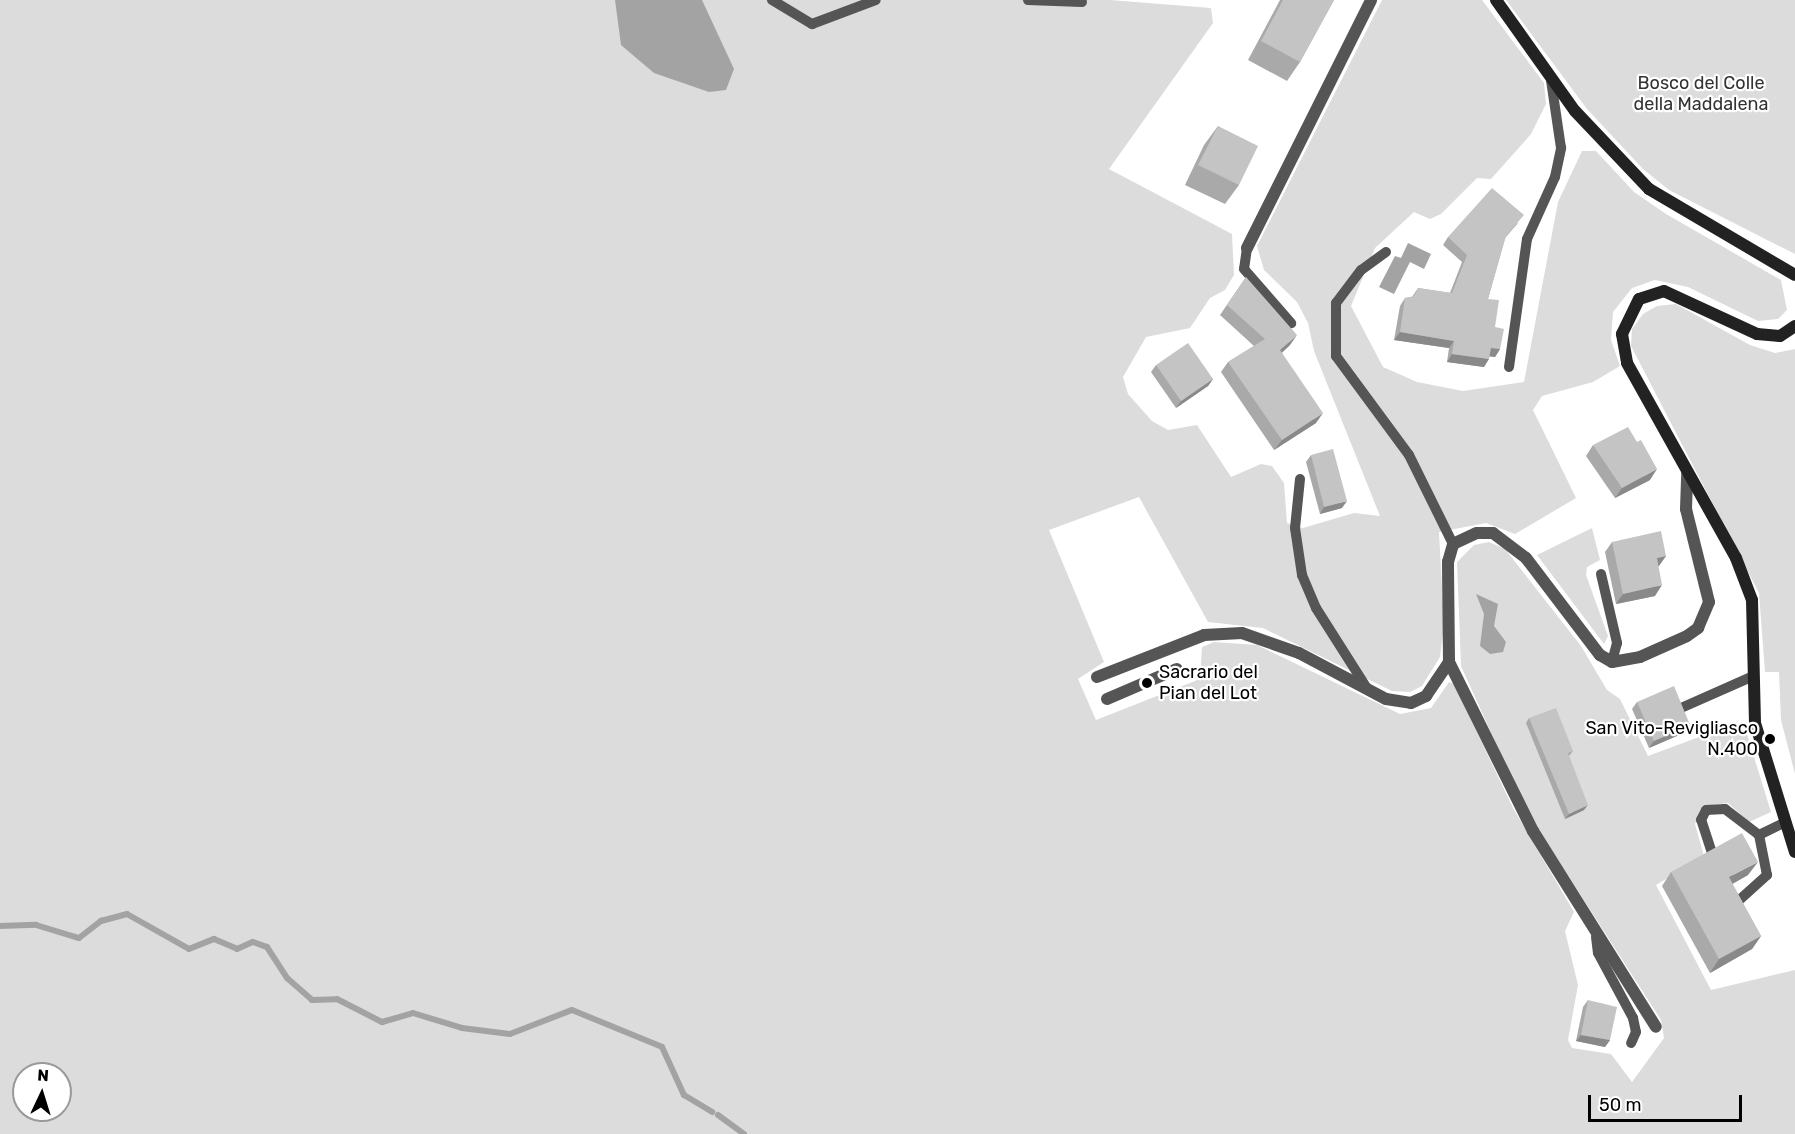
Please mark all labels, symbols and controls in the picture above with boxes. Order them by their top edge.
park label: Bosco del Colle della Maddalena [1634,73,1768,116]
place label: Sacrario del Pian del Lot [1159,662,1258,704]
marker: Sacrario del Pian del Lot [1140,676,1154,690]
place label: San Vito-Revigliasco N.400 [1585,718,1758,760]
marker: San Vito-Revigliasco N.400 [1763,732,1777,746]
north arrow [12,1062,72,1122]
text: N [37,1066,50,1085]
scale bar [1591,1083,1746,1121]
text: 50 m [1599,1094,1642,1116]

